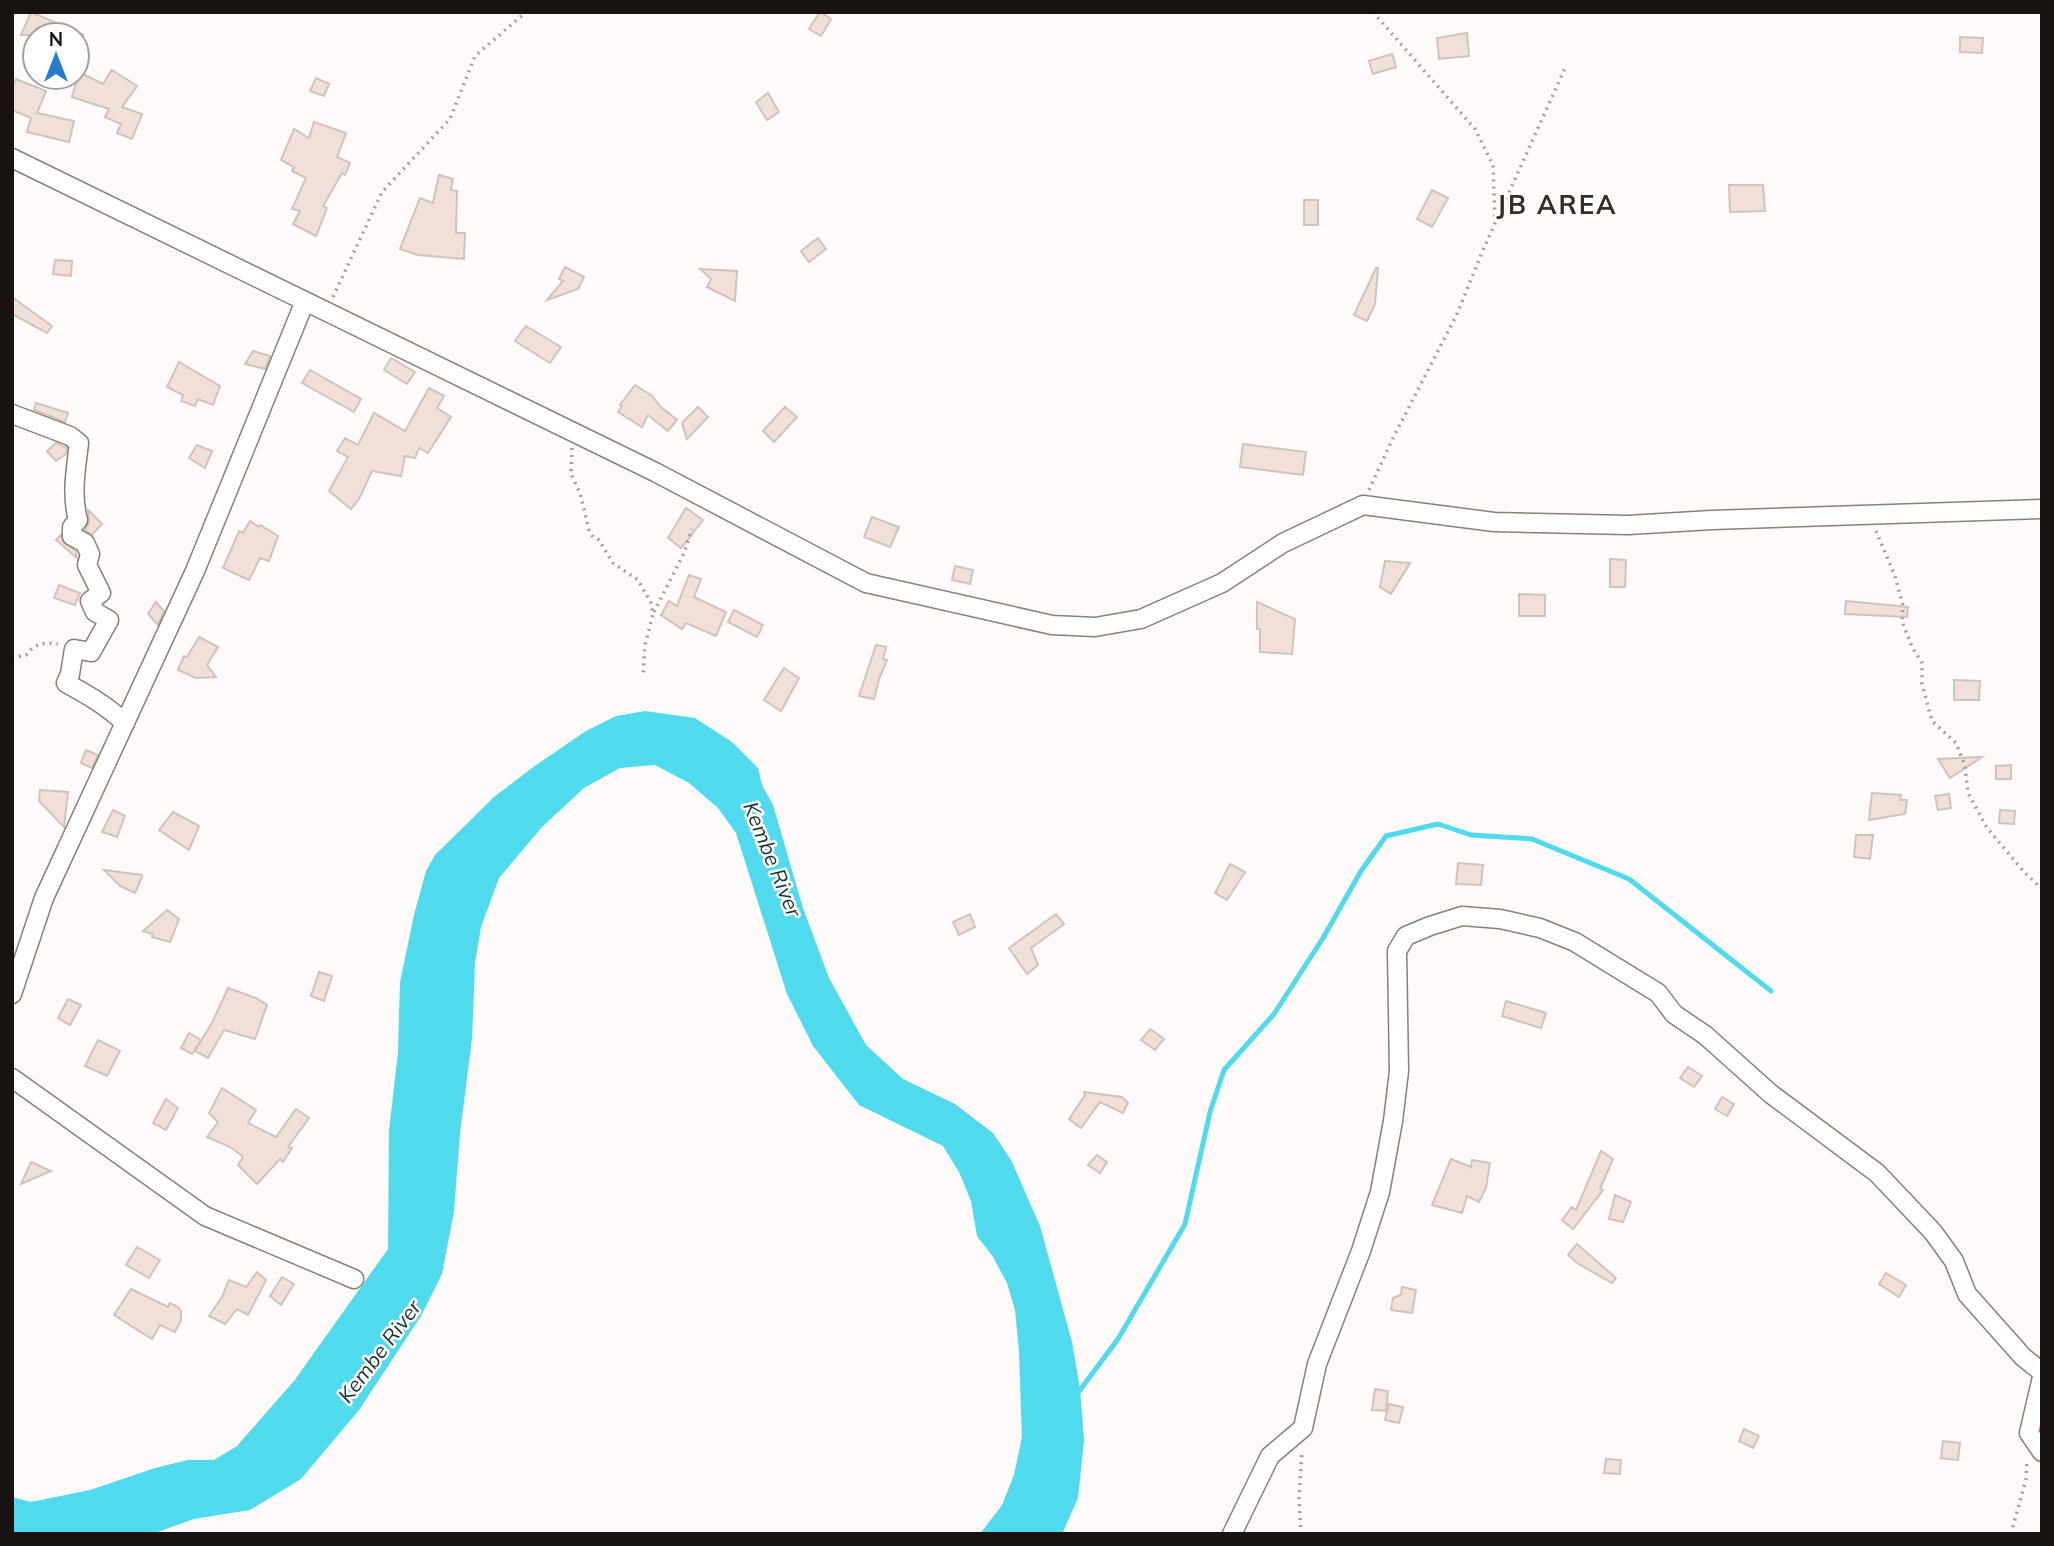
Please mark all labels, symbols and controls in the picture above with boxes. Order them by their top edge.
north arrow [21,21,91,91]
text: N [49,27,63,51]
district label: JB AREA [1497,188,1617,221]
water label: Kembe River [738,798,808,922]
water label: Kembe River [332,1293,427,1408]

